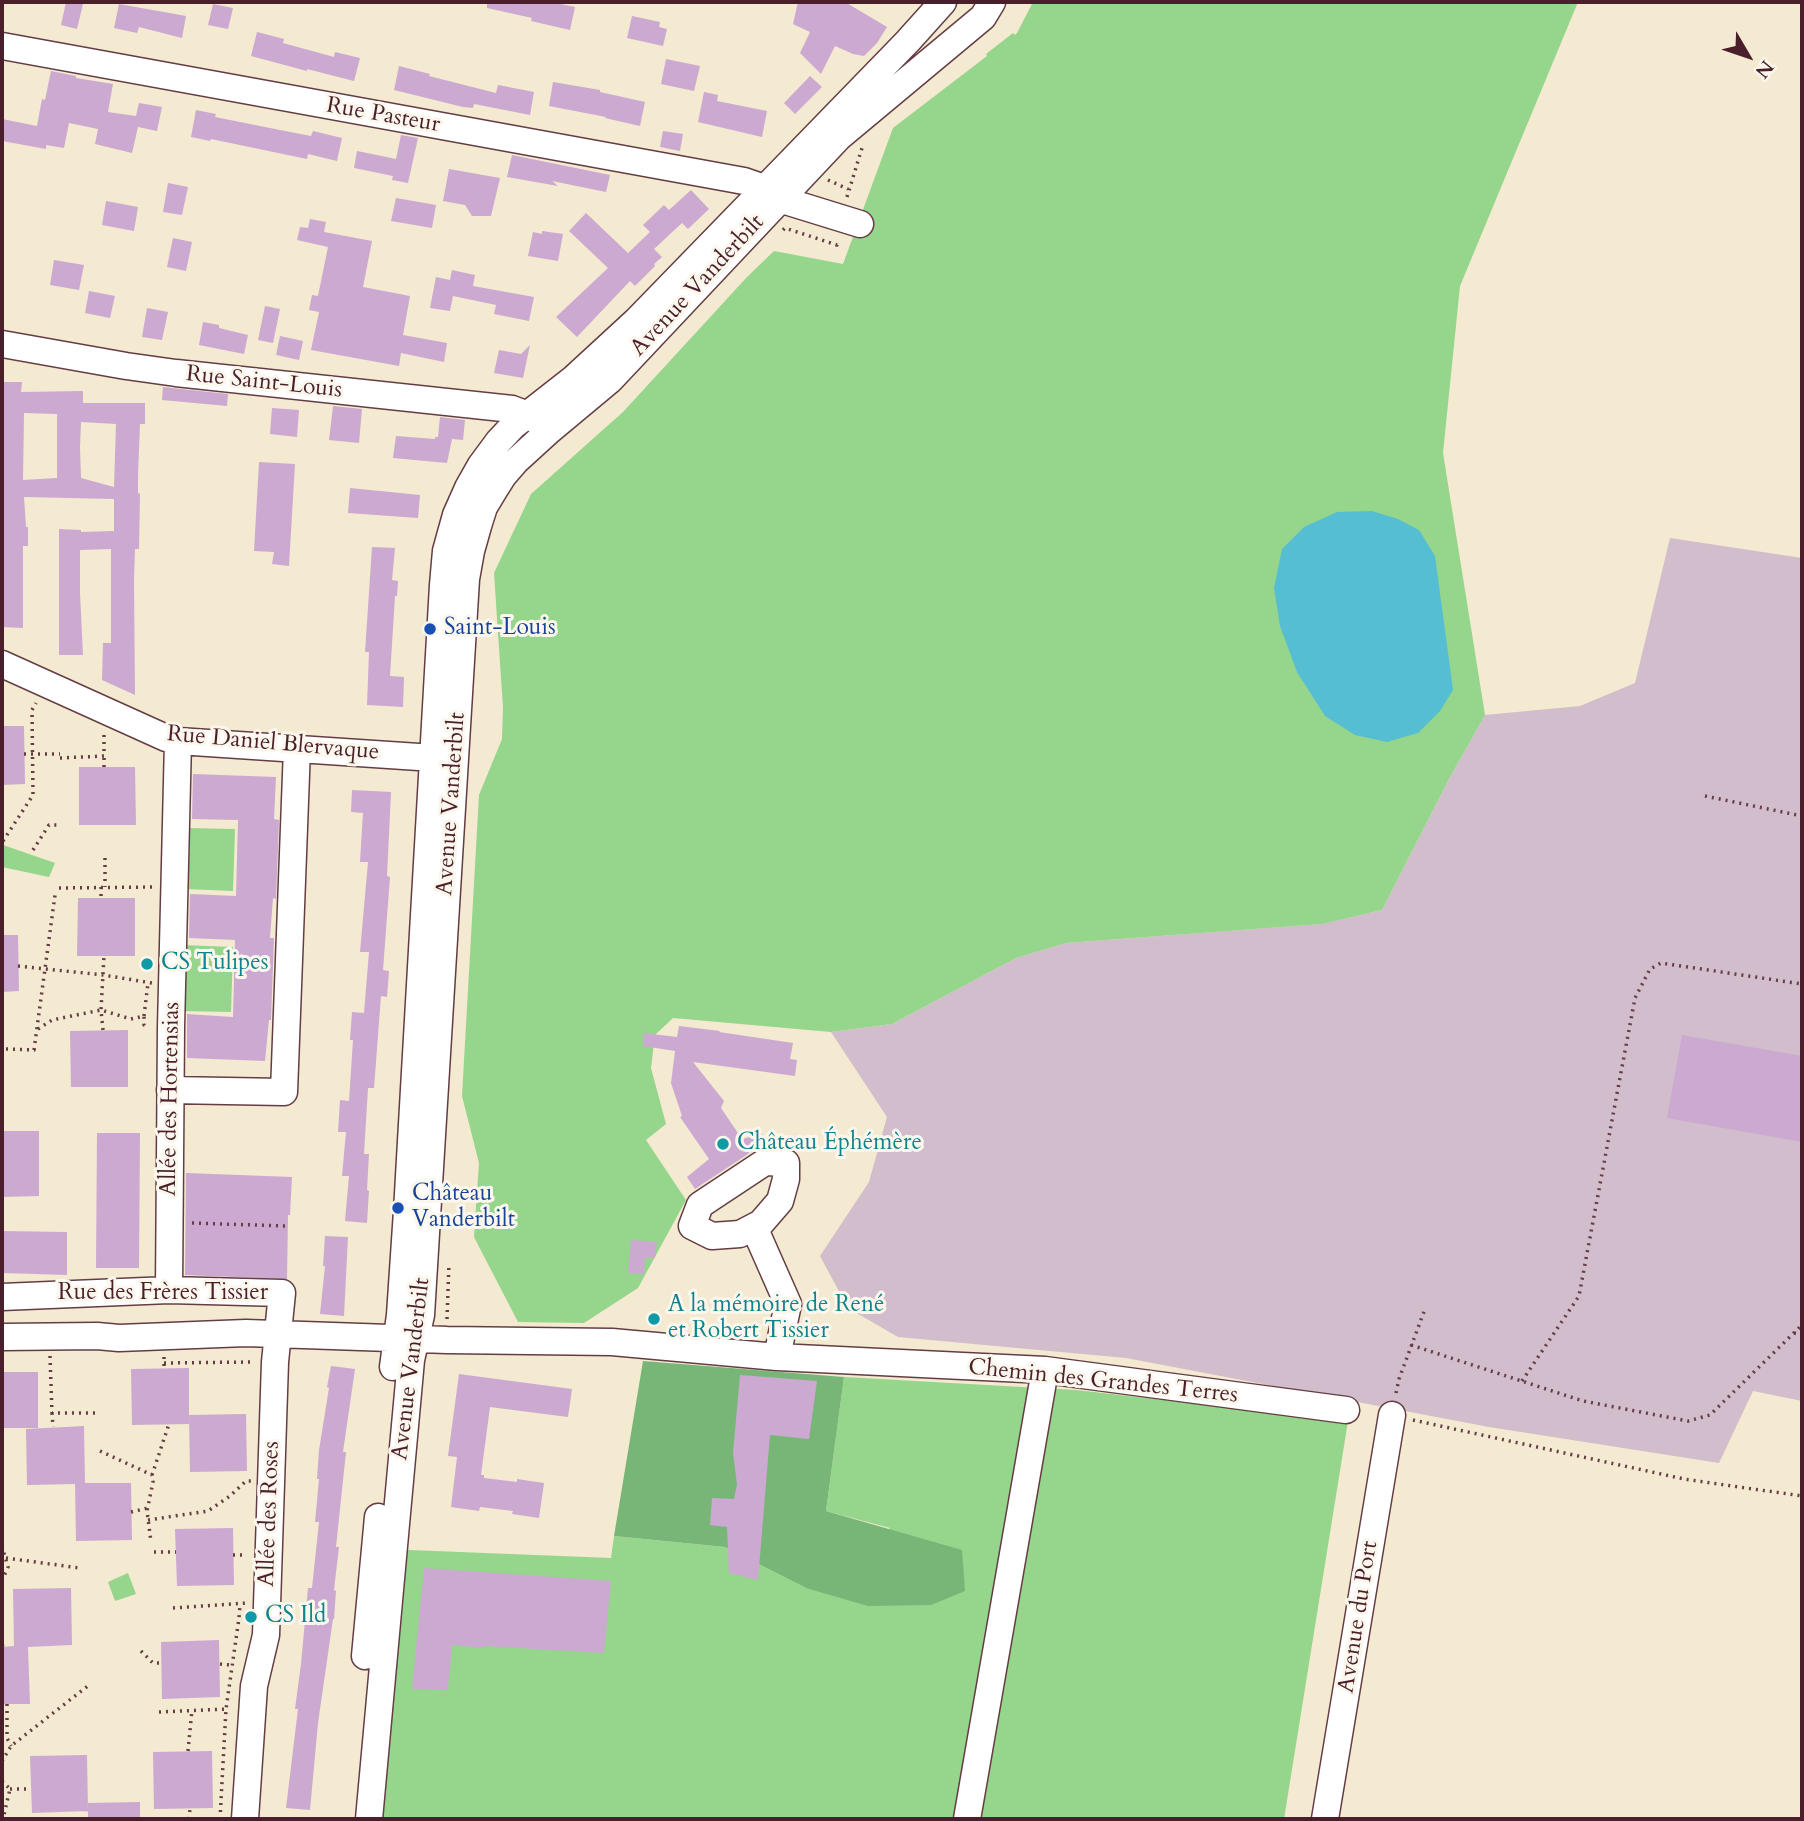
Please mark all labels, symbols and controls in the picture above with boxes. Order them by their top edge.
north arrow [1713,21,1783,91]
text: N [1749,55,1780,84]
street label: Rue Pasteur [324,92,442,140]
street label: Avenue Vanderbilt [625,209,771,363]
street label: Rue Saint-Louis [185,361,343,405]
place label: Saint-Louis [444,615,556,643]
marker: Saint-Louis [422,621,438,637]
street label: Avenue Vanderbilt [432,711,472,897]
street label: Rue Daniel Blervaque [166,721,380,767]
place label: CS Tulipes [161,950,268,978]
marker: CS Tulipes [139,956,155,972]
street label: Allée des Hortensias [156,1002,186,1196]
place label: Château Éphémère [737,1130,922,1158]
marker: Château Éphémère [715,1136,731,1152]
place label: Château Vanderbilt [412,1181,515,1235]
marker: Château Vanderbilt [390,1200,406,1216]
street label: Avenue Vanderbilt [387,1276,437,1462]
street label: Rue des Frères Tissier [58,1280,268,1308]
place label: A la mémoire de René et Robert Tissier [668,1292,885,1346]
marker: A la mémoire de René et Robert Tissier [646,1311,662,1327]
street label: Chemin des Grandes Terres [967,1354,1239,1410]
street label: Allée des Roses [254,1441,286,1587]
street label: Avenue du Port [1333,1539,1385,1695]
place label: CS Ild [265,1603,326,1631]
marker: CS Ild [243,1609,259,1625]

